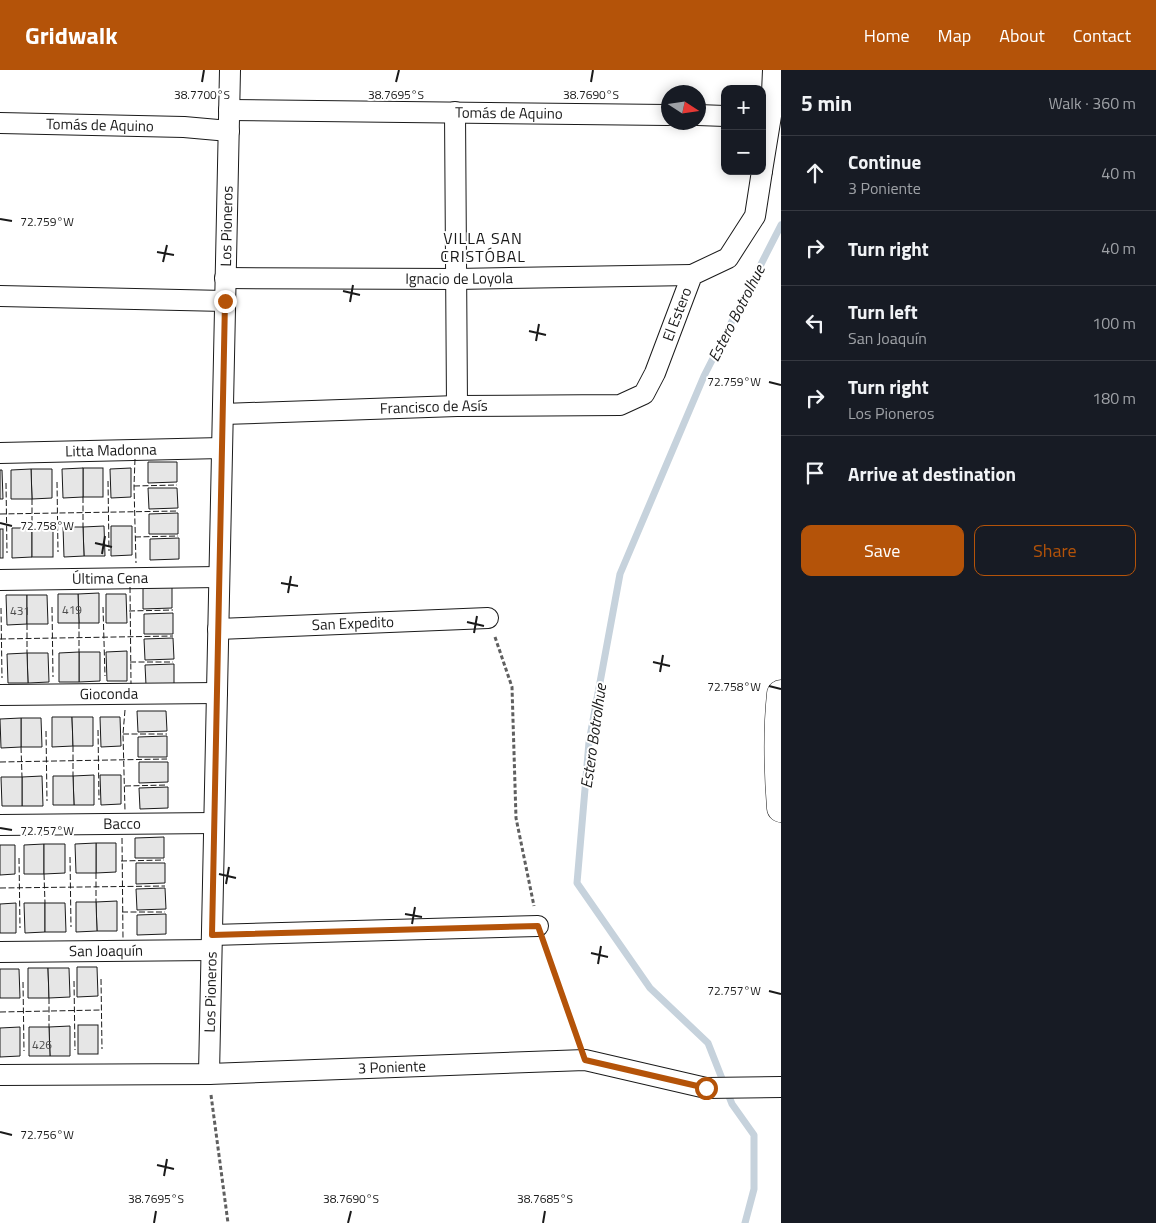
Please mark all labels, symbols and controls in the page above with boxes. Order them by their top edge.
text: Gridwalk [25,17,118,53]
text: Home [864,22,910,49]
text: Map [938,22,971,49]
text: About [999,22,1045,49]
text: Contact [1073,22,1131,49]
text: 38.7700°S [174,85,230,104]
text: 38.7695°S [368,85,424,104]
text: 38.7690°S [563,85,619,104]
north arrow [661,85,706,130]
map controls [721,85,766,175]
button: + [721,85,766,130]
text: 5 min [801,87,852,119]
text: Walk · 360 m [1048,91,1136,115]
street label: Tomás de Aquino [455,101,563,125]
street label: Tomás de Aquino [46,112,154,137]
button: − [721,130,766,175]
text: Continue [848,147,921,176]
icon: ahead [801,159,829,187]
text: 40 m [1101,161,1136,185]
text: 3 Poniente [848,176,921,200]
street label: Los Pioneros [214,185,239,267]
text: 72.759°W [20,212,74,231]
district label: VILLA SAN CRISTÓBAL [440,226,526,268]
icon: right [801,234,829,262]
text: Turn right [848,234,929,263]
text: 40 m [1101,236,1136,260]
water label: Estero Botrolhue [701,259,771,365]
street label: Ignacio de Loyola [405,266,514,290]
street label: El Estero [656,284,697,344]
route end [214,290,237,313]
text: Turn left [848,297,918,326]
icon: left [801,309,829,337]
text: 100 m [1092,311,1136,335]
text: San Joaquín [848,326,927,350]
text: 72.759°W [707,372,761,391]
text: Turn right [848,372,929,401]
icon: right [801,384,829,412]
text: 180 m [1092,386,1136,410]
street label: Francisco de Asís [380,394,488,420]
text: Los Pioneros [848,401,934,425]
street label: Litta Madonna [65,437,157,463]
icon: arrive [801,459,829,487]
text: Arrive at destination [848,459,1016,488]
text: 72.758°W [20,516,74,535]
button: Save [801,525,964,576]
button: Share [974,525,1136,576]
street label: Última Cena [72,566,149,590]
house number: 419 [62,600,82,619]
house number: 431 [10,601,30,620]
street label: San Expedito [311,610,394,636]
text: 72.758°W [707,677,761,696]
water label: Estero Botrolhue [574,681,612,790]
street label: Gioconda [80,682,139,705]
street label: Bacco [103,812,141,835]
text: 72.757°W [20,821,74,840]
street label: San Joaquín [69,939,143,962]
street label: Los Pioneros [198,951,223,1033]
text: 72.757°W [707,981,761,1000]
house number: 426 [32,1035,52,1054]
street label: 3 Poniente [357,1054,426,1079]
route start [695,1077,718,1100]
text: 72.756°W [20,1125,74,1144]
text: 38.7695°S [128,1189,184,1208]
text: 38.7690°S [323,1189,379,1208]
text: 38.7685°S [517,1189,573,1208]

